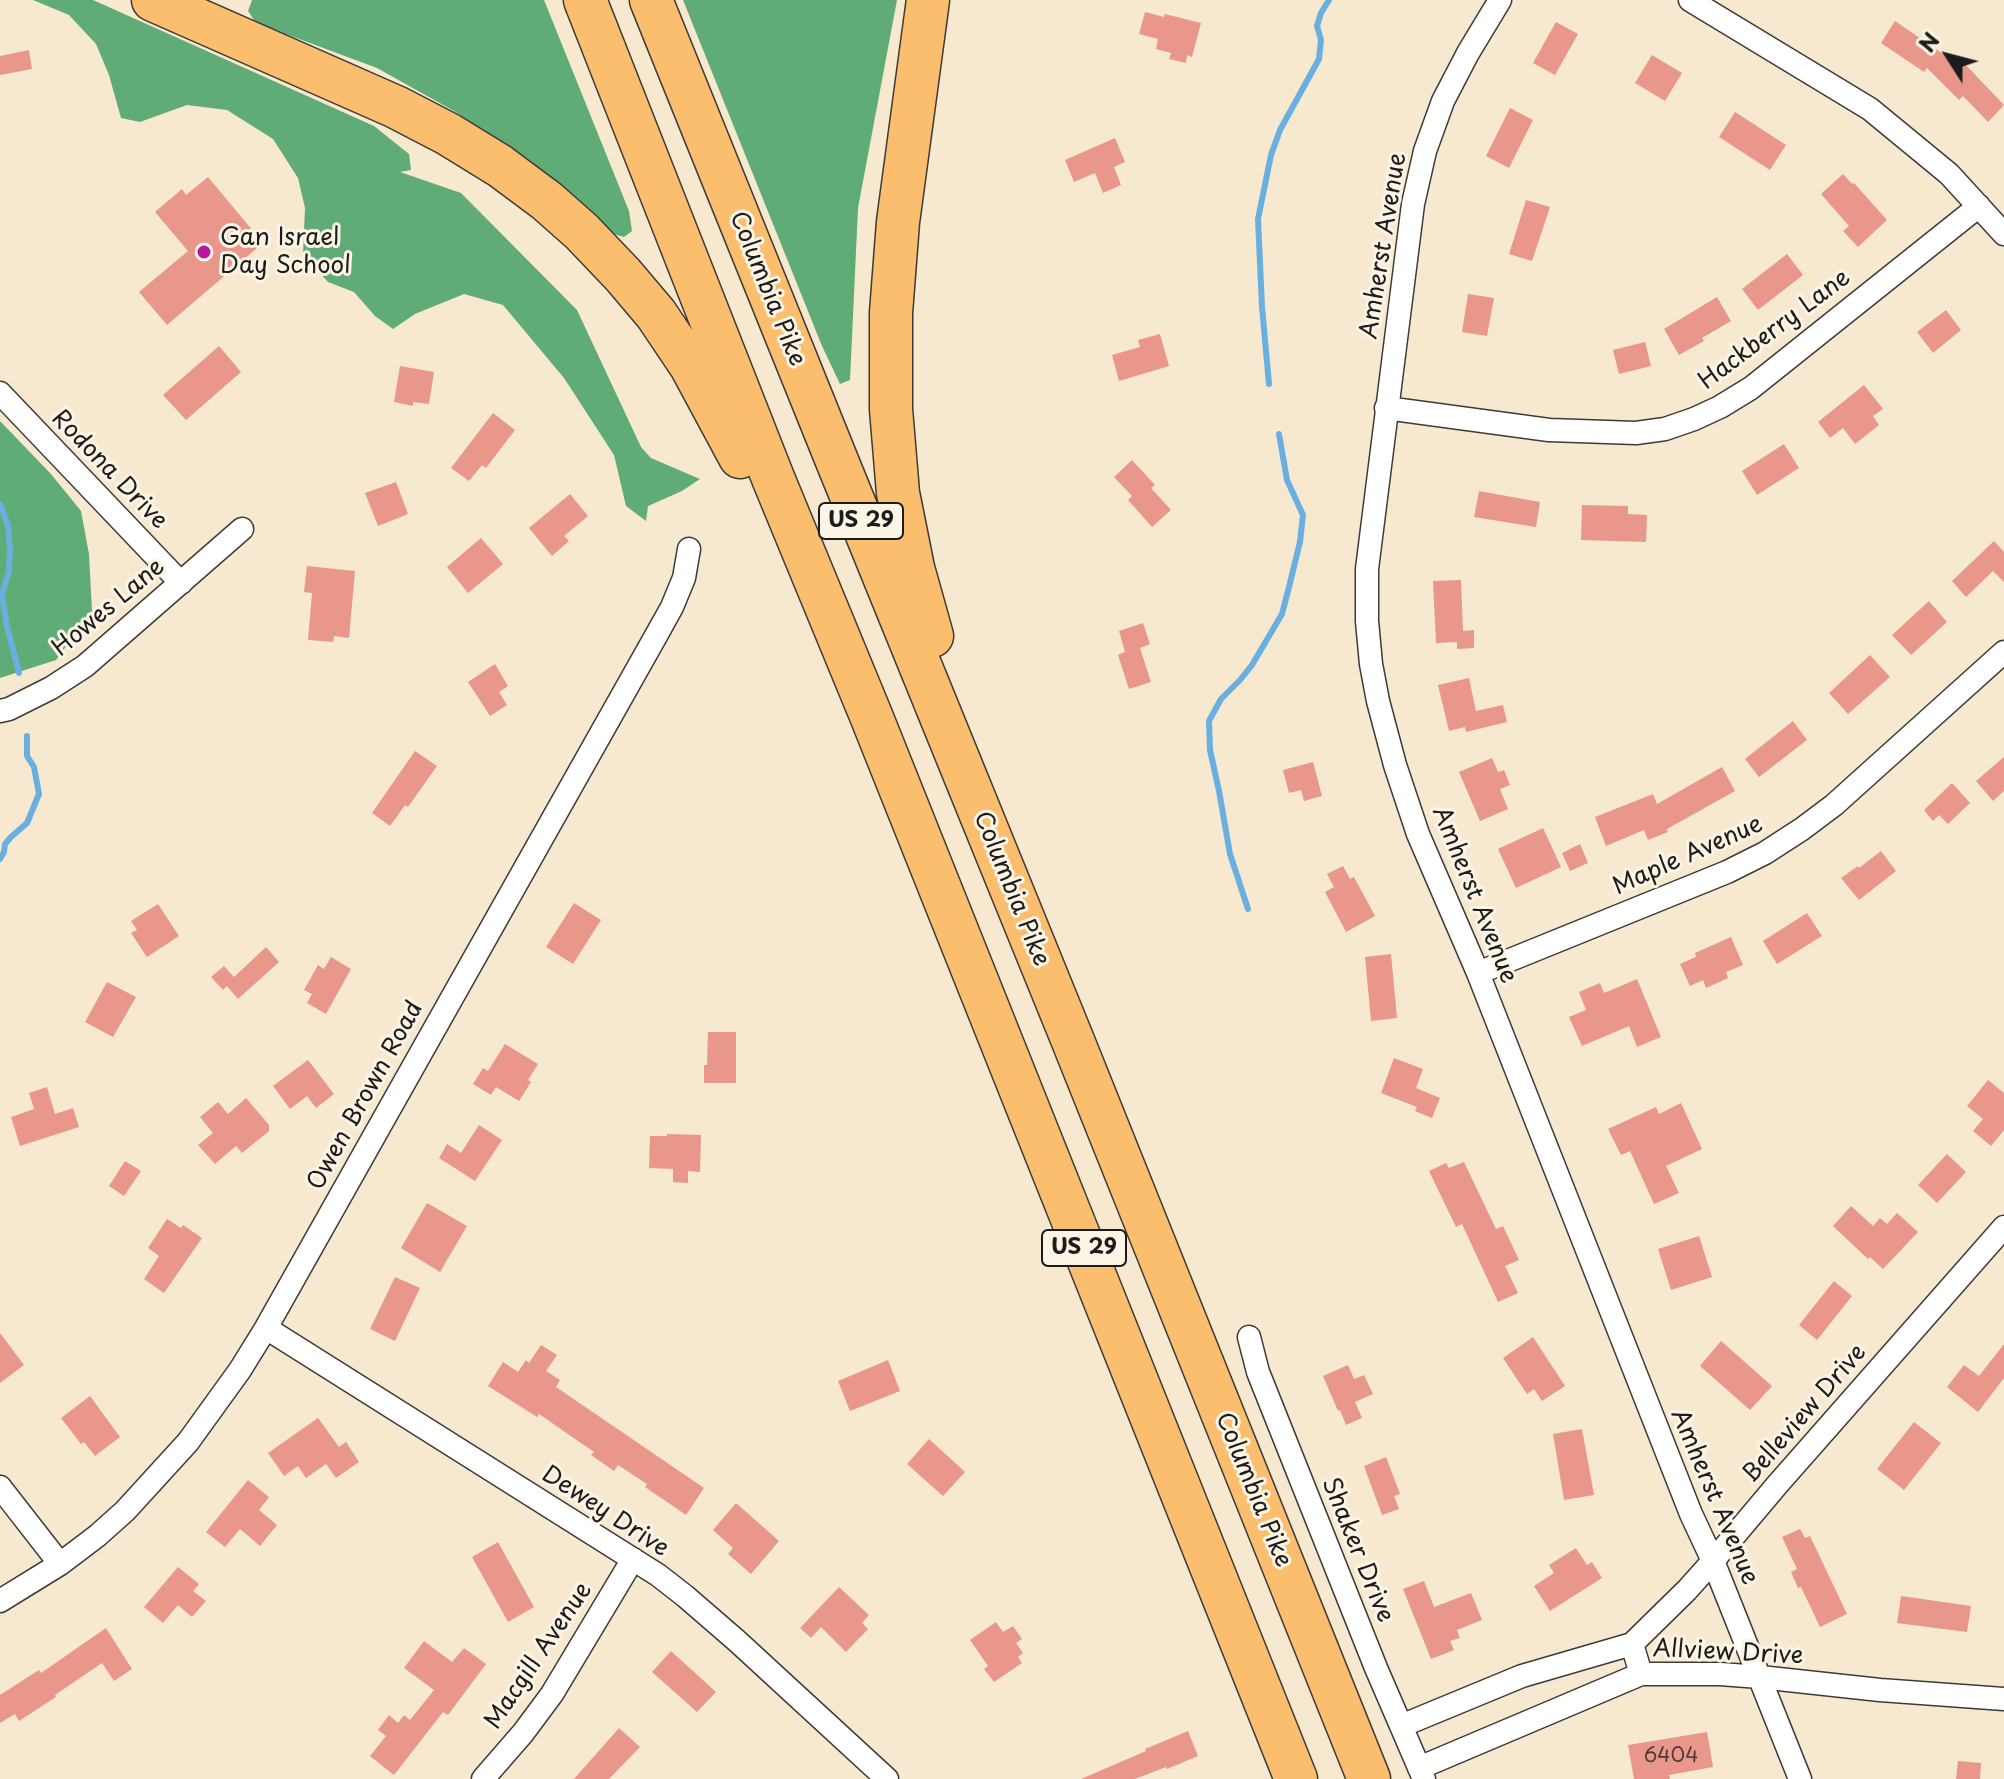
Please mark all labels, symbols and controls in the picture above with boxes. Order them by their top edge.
north arrow [1908,16,1988,96]
text: N [1910,25,1947,58]
street label: Amherst Avenue [1355,151,1413,341]
street label: Columbia Pike [723,207,811,371]
place label: Gan Israel Day School [220,224,351,280]
marker: Gan Israel Day School [195,243,213,261]
street label: Hackberry Lane [1694,264,1856,396]
street label: Rodona Drive [45,404,173,536]
road number: US 29 [819,503,903,539]
street label: Howes Lane [47,553,171,663]
street label: Amherst Avenue [1425,802,1523,988]
street label: Columbia Pike [967,807,1055,971]
street label: Maple Avenue [1609,810,1767,902]
street label: Owen Brown Road [302,997,430,1195]
road number: US 29 [1042,1230,1126,1266]
street label: Belleview Drive [1737,1339,1873,1489]
street label: Amherst Avenue [1664,1405,1764,1589]
street label: Columbia Pike [1209,1408,1297,1572]
street label: Dewey Drive [536,1460,674,1564]
street label: Shaker Drive [1315,1473,1399,1627]
street label: Macgill Avenue [479,1577,599,1735]
street label: Allview Drive [1652,1635,1804,1671]
house number: 6404 [1644,1744,1698,1768]

